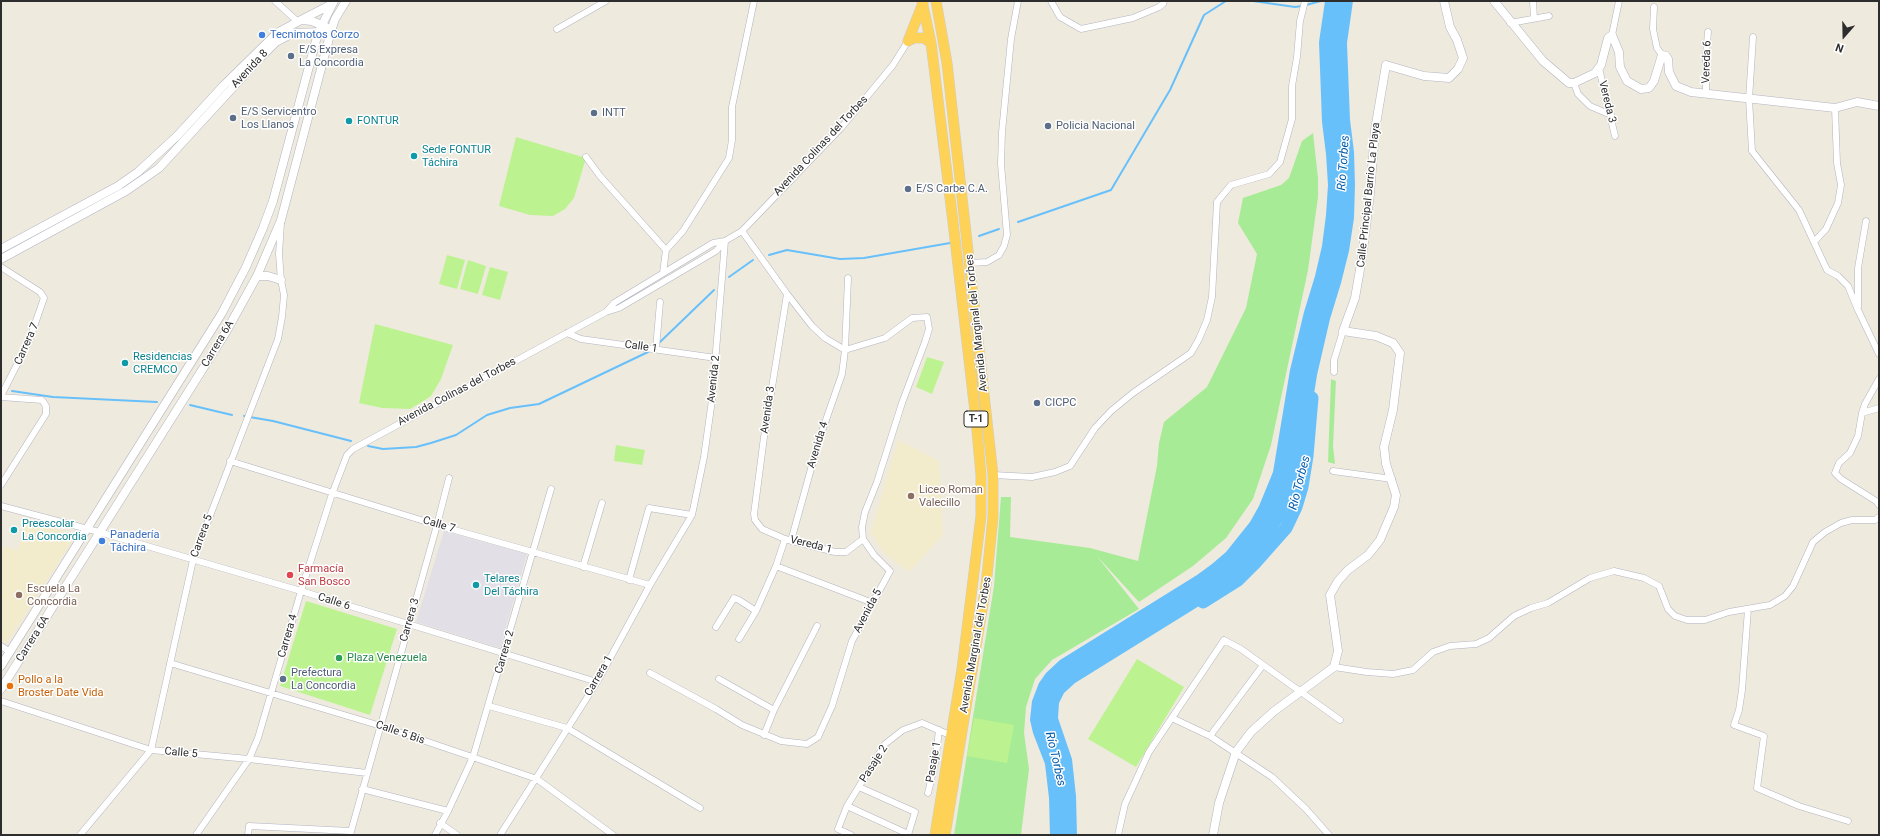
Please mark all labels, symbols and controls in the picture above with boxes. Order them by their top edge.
north arrow [1824,16,1864,56]
place label: Tecnimotos Corzo [270,28,359,42]
marker: Tecnimotos Corzo [257,30,267,40]
street label: Vereda 6 [1700,40,1714,84]
text: N [1834,40,1846,55]
place label: E/S Expresa La Concordia [299,43,364,69]
street label: Avenida 8 [229,47,271,91]
marker: E/S Expresa La Concordia [286,51,296,61]
street label: Vereda 3 [1595,79,1619,125]
street label: Avenida Colinas del Torbes [771,93,871,199]
place label: E/S Servicentro Los Llanos [241,105,316,131]
place label: INTT [602,106,626,120]
marker: INTT [589,108,599,118]
marker: E/S Servicentro Los Llanos [228,113,238,123]
place label: FONTUR [357,114,399,128]
marker: FONTUR [344,116,354,126]
place label: Policia Nacional [1056,119,1135,133]
marker: Policia Nacional [1043,121,1053,131]
street label: Calle Principal Barrio La Playa [1355,122,1383,268]
water label: Río Torbes [1335,135,1353,191]
place label: Sede FONTUR Táchira [422,143,491,169]
marker: Sede FONTUR Táchira [409,151,419,161]
place label: E/S Carbe C.A. [916,182,988,196]
marker: E/S Carbe C.A. [903,184,913,194]
street label: Avenida Marginal del Torbes [963,254,991,392]
street label: Carrera 6A [199,318,237,370]
street label: Carrera 7 [12,321,42,367]
street label: Calle 1 [624,338,658,356]
place label: Residencias CREMCO [133,350,192,376]
street label: Avenida Colinas del Torbes [396,355,518,429]
street label: Avenida 2 [705,355,723,403]
marker: Residencias CREMCO [120,358,130,368]
street label: Avenida 3 [758,385,778,435]
place label: CICPC [1045,396,1076,410]
marker: CICPC [1032,398,1042,408]
road number: T-1 [964,411,988,427]
street label: Avenida 4 [805,420,831,470]
water label: Río Torbes [1286,454,1314,512]
place label: Liceo Roman Valecillo [919,483,983,509]
marker: Liceo Roman Valecillo [906,491,916,501]
street label: Carrera 5 [188,513,216,559]
street label: Calle 7 [421,514,457,536]
place label: Preescolar La Concordia [22,517,87,543]
marker: Preescolar La Concordia [9,525,19,535]
place label: Panadería Táchira [110,528,159,554]
street label: Vereda 1 [788,533,834,557]
marker: Panadería Táchira [97,536,107,546]
place label: Farmacía San Bosco [298,562,350,588]
marker: Farmacía San Bosco [285,570,295,580]
place label: Telares Del Táchira [484,572,538,598]
street label: Avenida Marginal del Torbes [957,576,995,714]
marker: Telares Del Táchira [471,580,481,590]
place label: Escuela La Concordia [27,582,80,608]
street label: Avenida 5 [851,587,885,635]
marker: Escuela La Concordia [14,590,24,600]
street label: Calle 6 [316,591,352,613]
street label: Carrera 3 [397,597,423,643]
street label: Carrera 6A [14,613,52,665]
street label: Carrera 4 [275,613,301,659]
street label: Carrera 2 [492,629,518,675]
place label: Plaza Venezuela [347,651,427,665]
marker: Plaza Venezuela [334,653,344,663]
street label: Carrera 1 [582,653,616,699]
place label: Prefectura La Concordia [291,666,356,692]
place label: Pollo a la Broster Date Vida [18,673,104,699]
marker: Prefectura La Concordia [278,674,288,684]
marker: Pollo a la Broster Date Vida [5,681,15,691]
street label: Calle 5 Bis [374,718,426,748]
water label: Río Torbes [1042,730,1068,788]
street label: Pasaje 1 [924,740,944,784]
street label: Pasaje 2 [857,743,891,785]
street label: Calle 5 [164,745,198,761]

